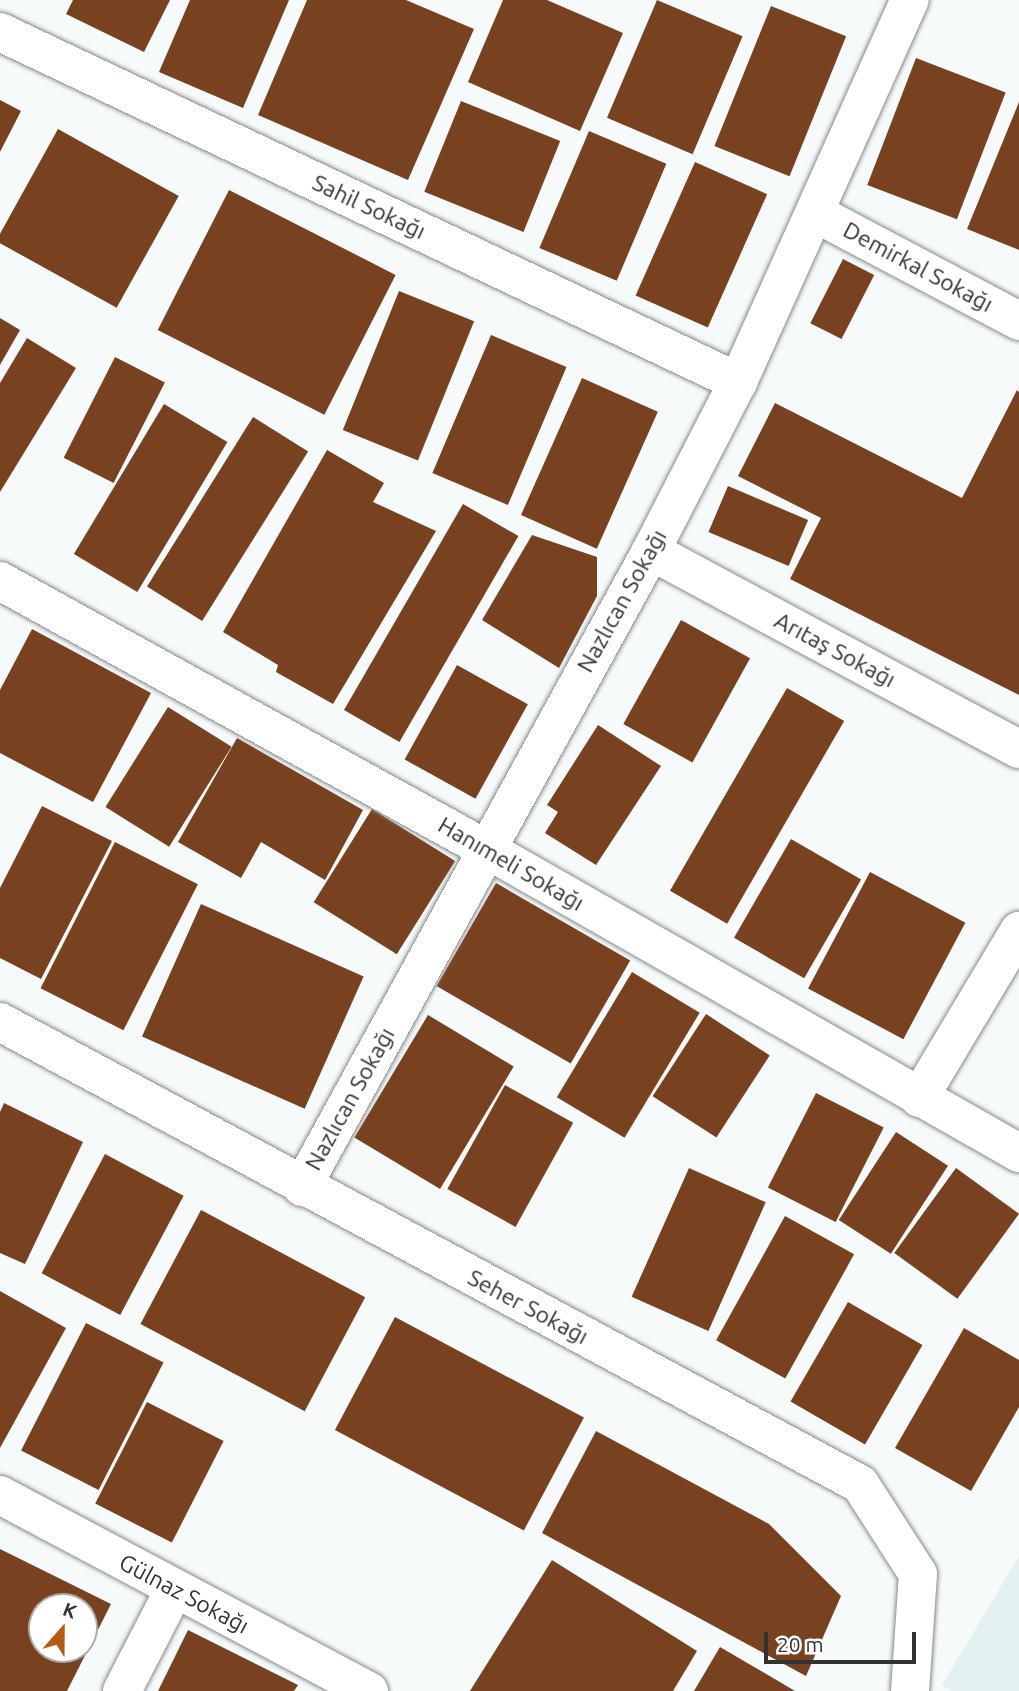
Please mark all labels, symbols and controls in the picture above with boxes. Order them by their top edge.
street label: Sahil Sokağı [308,169,430,245]
street label: Demirkal Sokağı [838,216,998,318]
street label: Nazlıcan Sokağı [571,525,673,677]
street label: Arıtaş Sokağı [770,607,900,693]
street label: Hanımeli Sokağı [433,811,589,917]
street label: Nazlıcan Sokağı [299,1023,401,1175]
street label: Seher Sokağı [463,1264,593,1350]
street label: Gülnaz Sokağı [114,1548,254,1640]
north arrow [28,1593,98,1663]
text: K [60,1598,80,1623]
scale bar [767,1618,919,1662]
text: 20 m [777,1632,824,1656]

